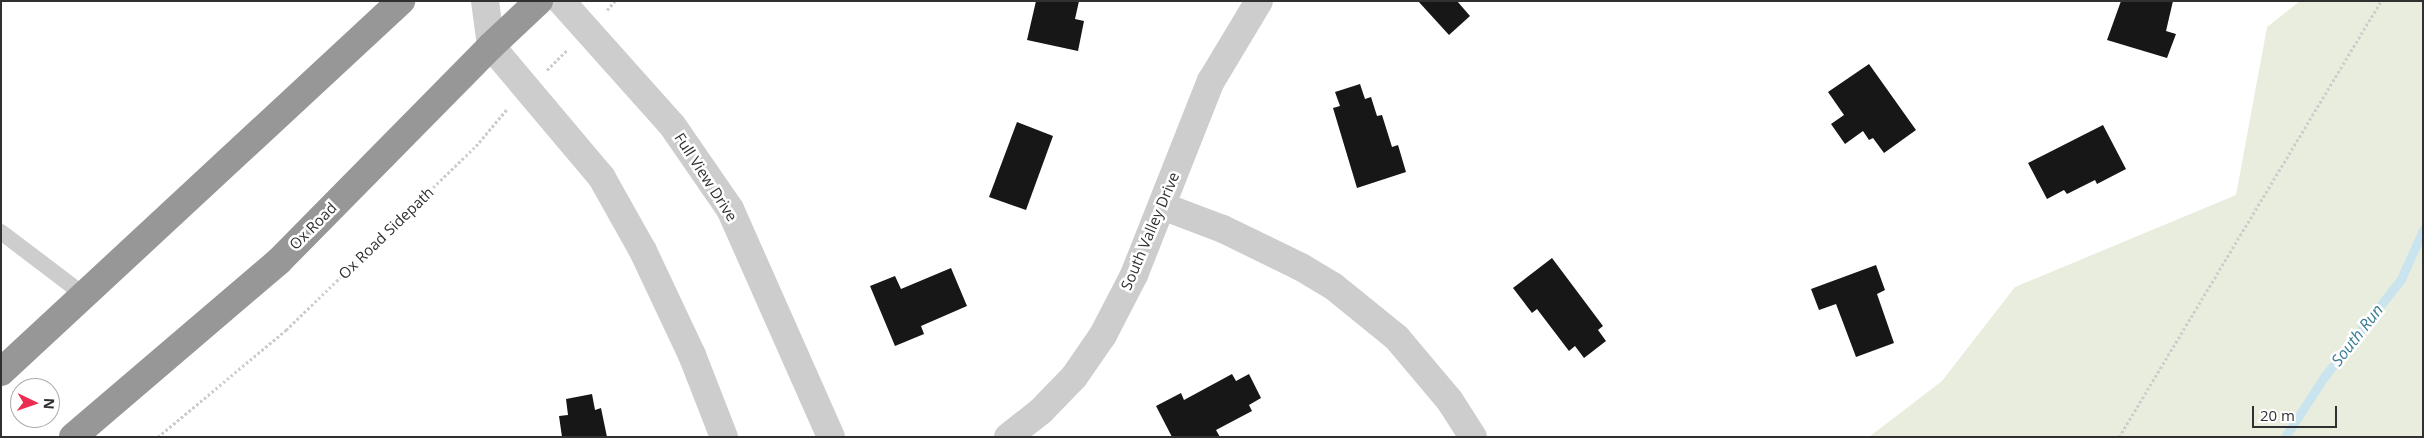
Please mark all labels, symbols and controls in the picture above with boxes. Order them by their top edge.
street label: Full View Drive [671,129,741,225]
street label: South Valley Drive [1117,169,1183,293]
street label: Ox Road Sidepath [335,183,437,283]
street label: Ox Road [286,199,340,253]
water label: South Run [2327,301,2387,369]
north arrow [10,378,60,428]
scale bar [2254,396,2339,428]
text: N [40,398,59,410]
text: 20 m [2260,405,2295,425]

